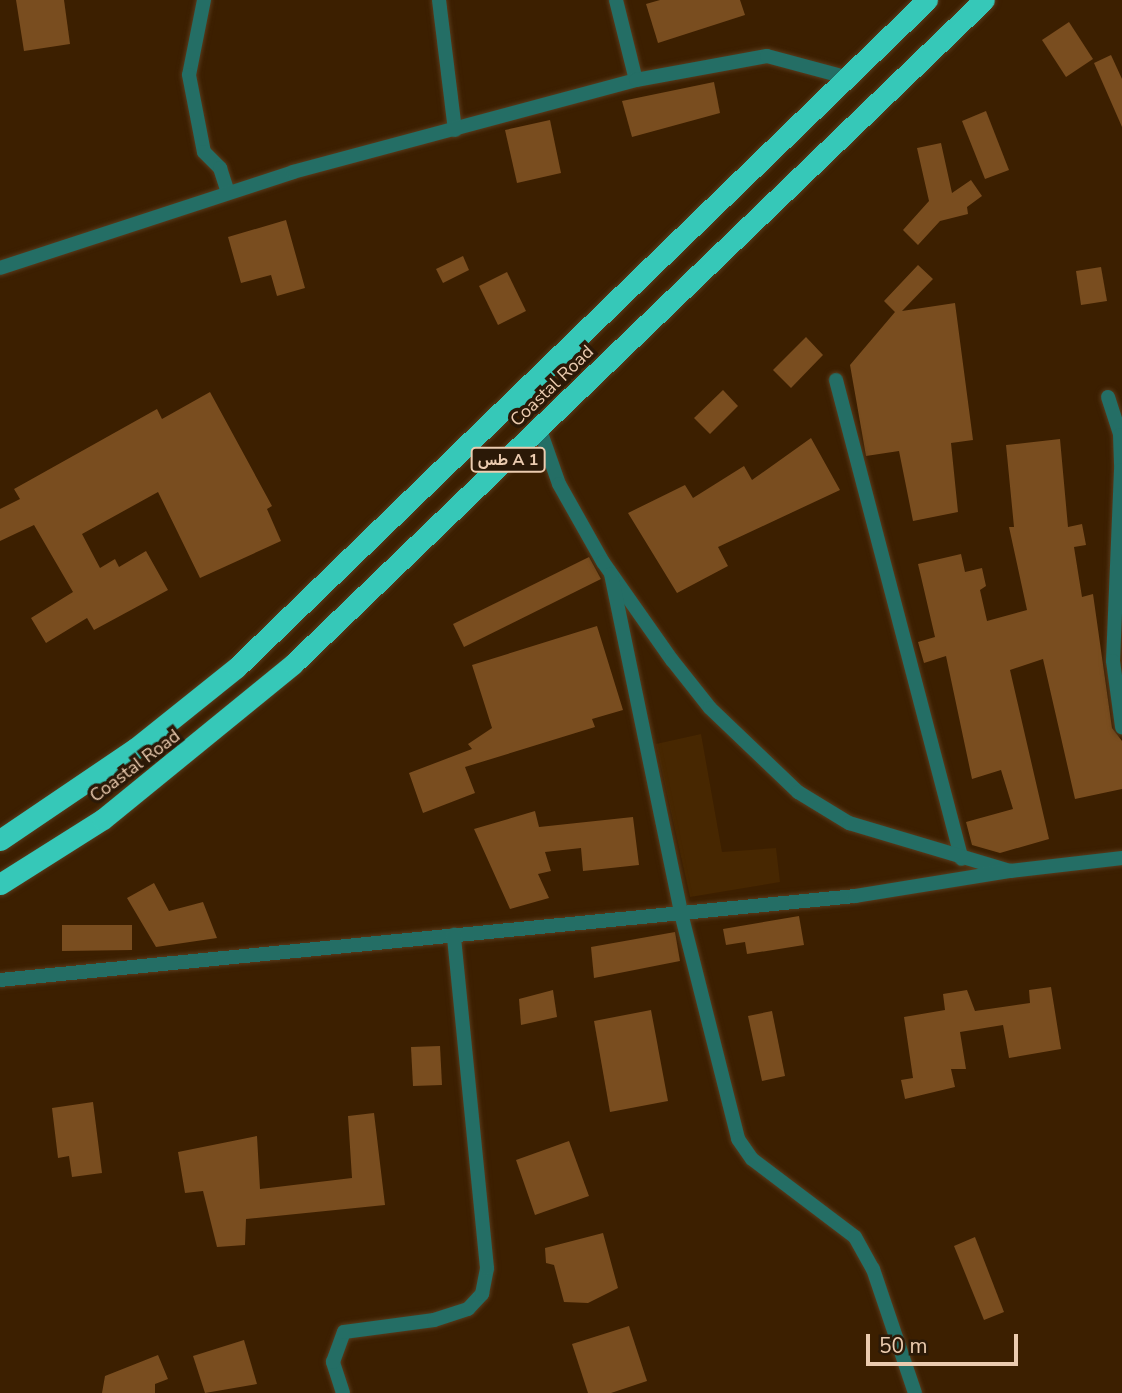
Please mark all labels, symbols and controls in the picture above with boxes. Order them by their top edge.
street label: Coastal Road [506,341,598,431]
road number: طس A 1 [470,447,546,472]
street label: Coastal Road [86,725,184,807]
scale bar [870,1320,1022,1364]
text: 50 m [879,1332,928,1360]

